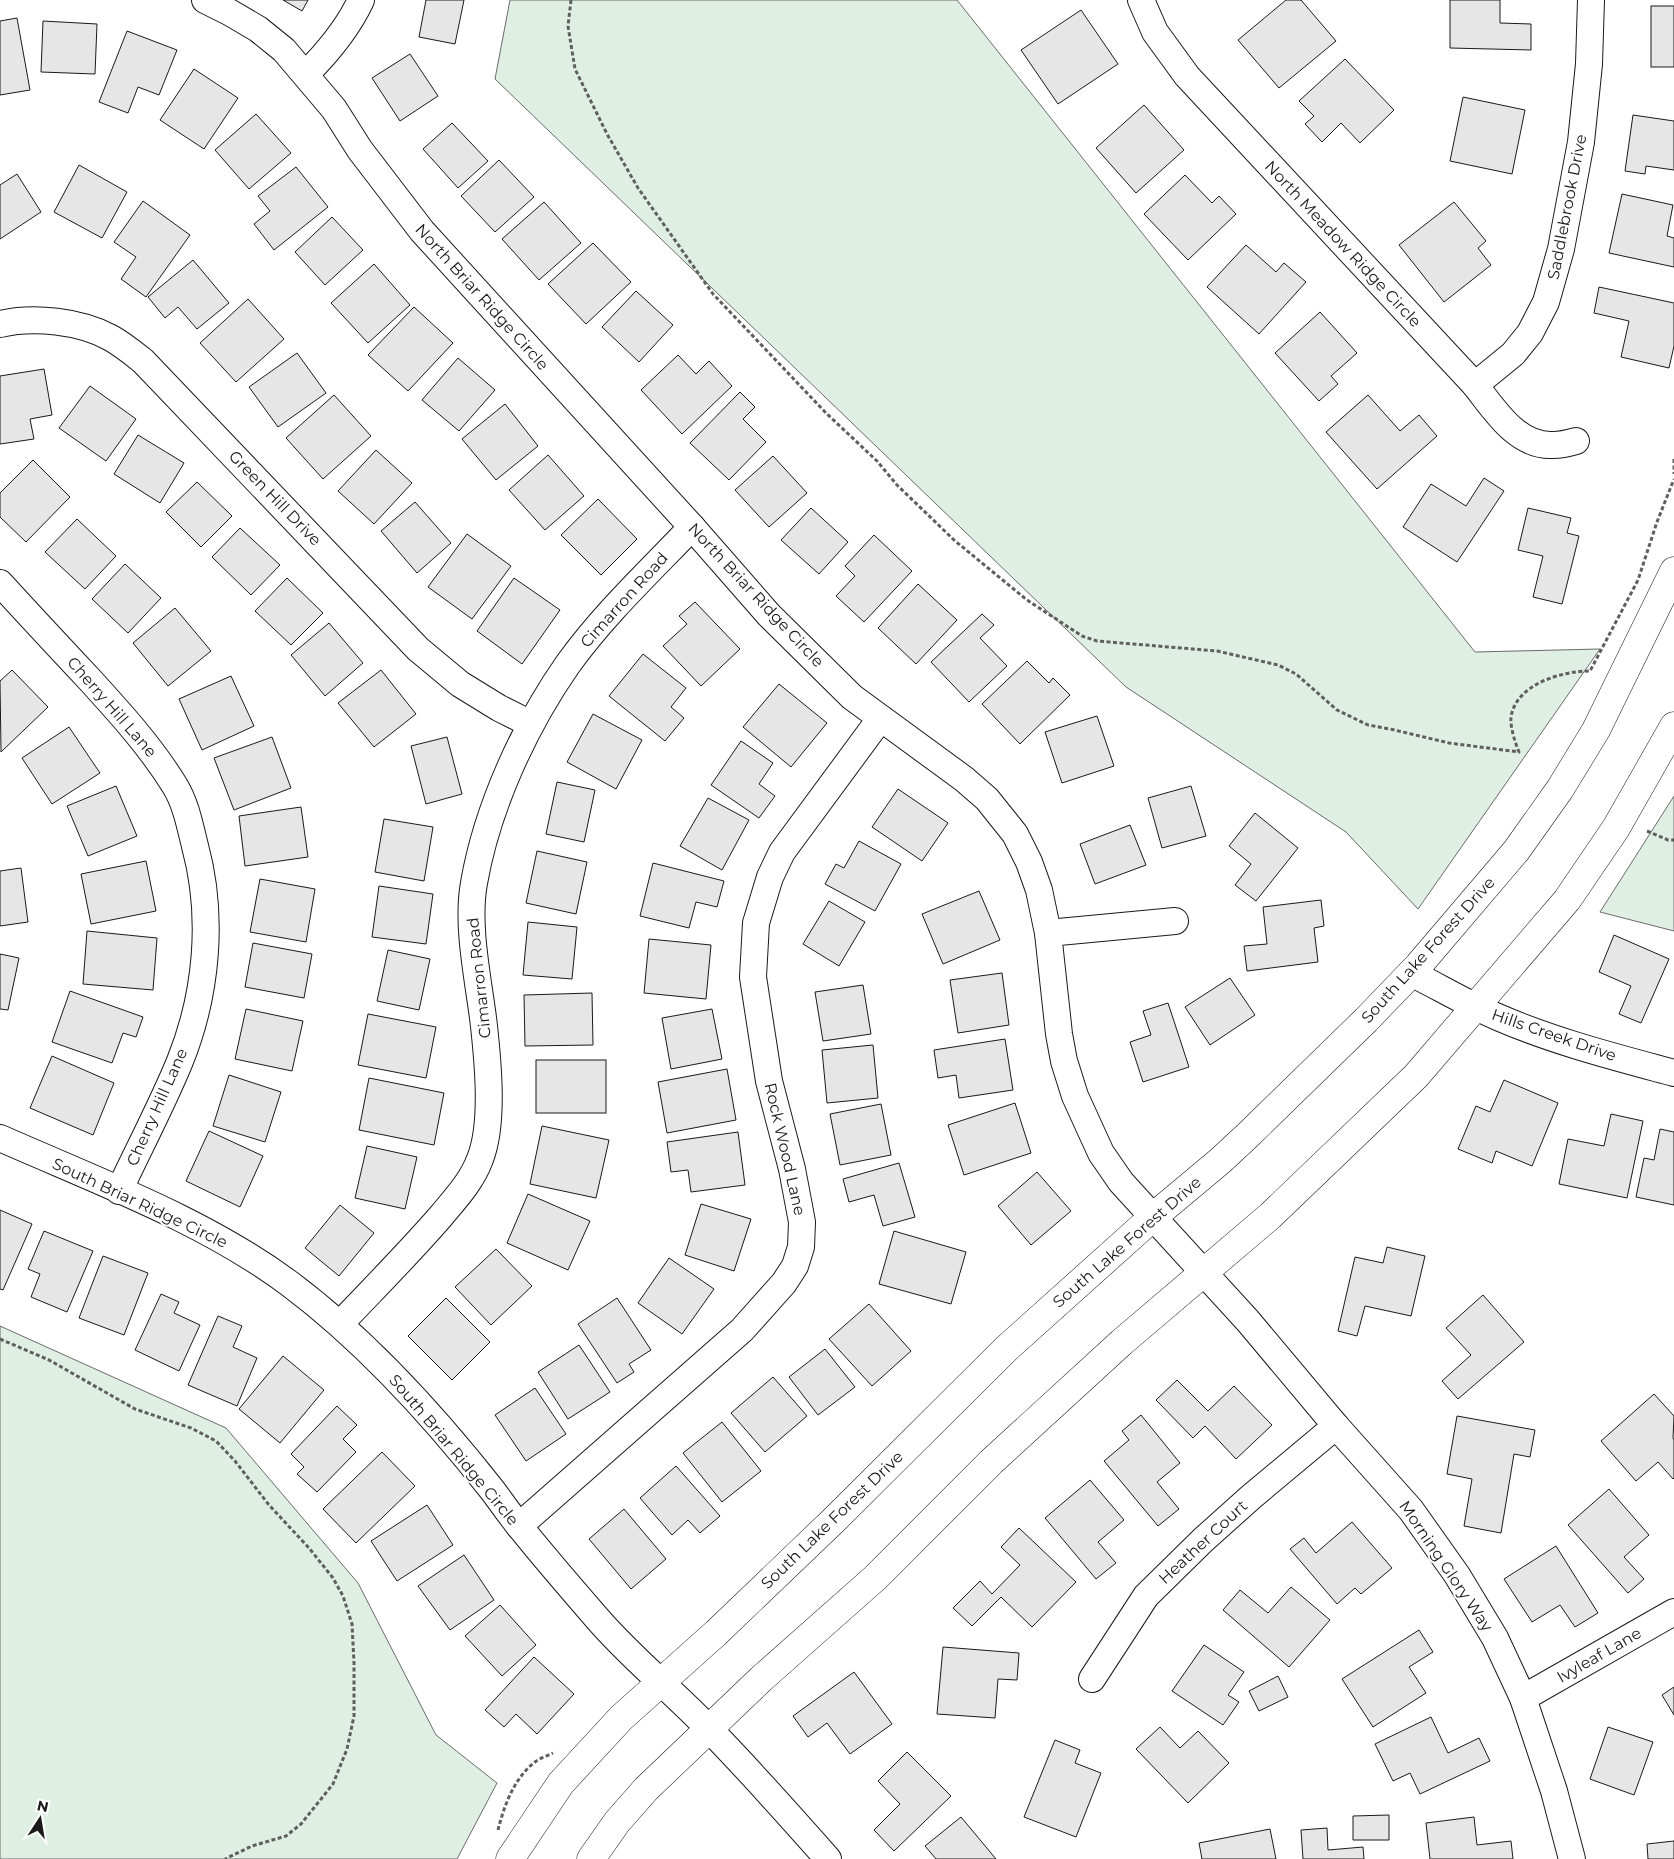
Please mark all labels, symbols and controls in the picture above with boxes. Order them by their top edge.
street label: Saddlebrook Drive [1544,133,1590,281]
street label: North Meadow Ridge Circle [1261,157,1425,331]
street label: North Briar Ridge Circle [411,220,553,374]
street label: Green Hill Drive [225,446,325,550]
street label: North Briar Ridge Circle [684,519,828,671]
street label: Cimarron Road [576,549,672,651]
street label: Cherry Hill Lane [63,653,161,761]
street label: South Lake Forest Drive [1357,873,1499,1027]
street label: Cimarron Road [463,917,495,1039]
street label: Hills Creek Drive [1489,1005,1619,1065]
street label: Cherry Hill Lane [123,1045,191,1169]
street label: Rock Wood Lane [760,1081,810,1217]
street label: South Briar Ridge Circle [49,1154,231,1252]
street label: South Lake Forest Drive [1049,1172,1205,1312]
street label: South Briar Ridge Circle [385,1371,523,1529]
street label: South Lake Forest Drive [757,1447,907,1593]
street label: Heather Court [1155,1496,1252,1588]
street label: Morning Glory Way [1395,1497,1497,1635]
street label: Ivyleaf Lane [1553,1623,1645,1687]
north arrow [15,1794,65,1844]
text: N [35,1796,50,1816]

